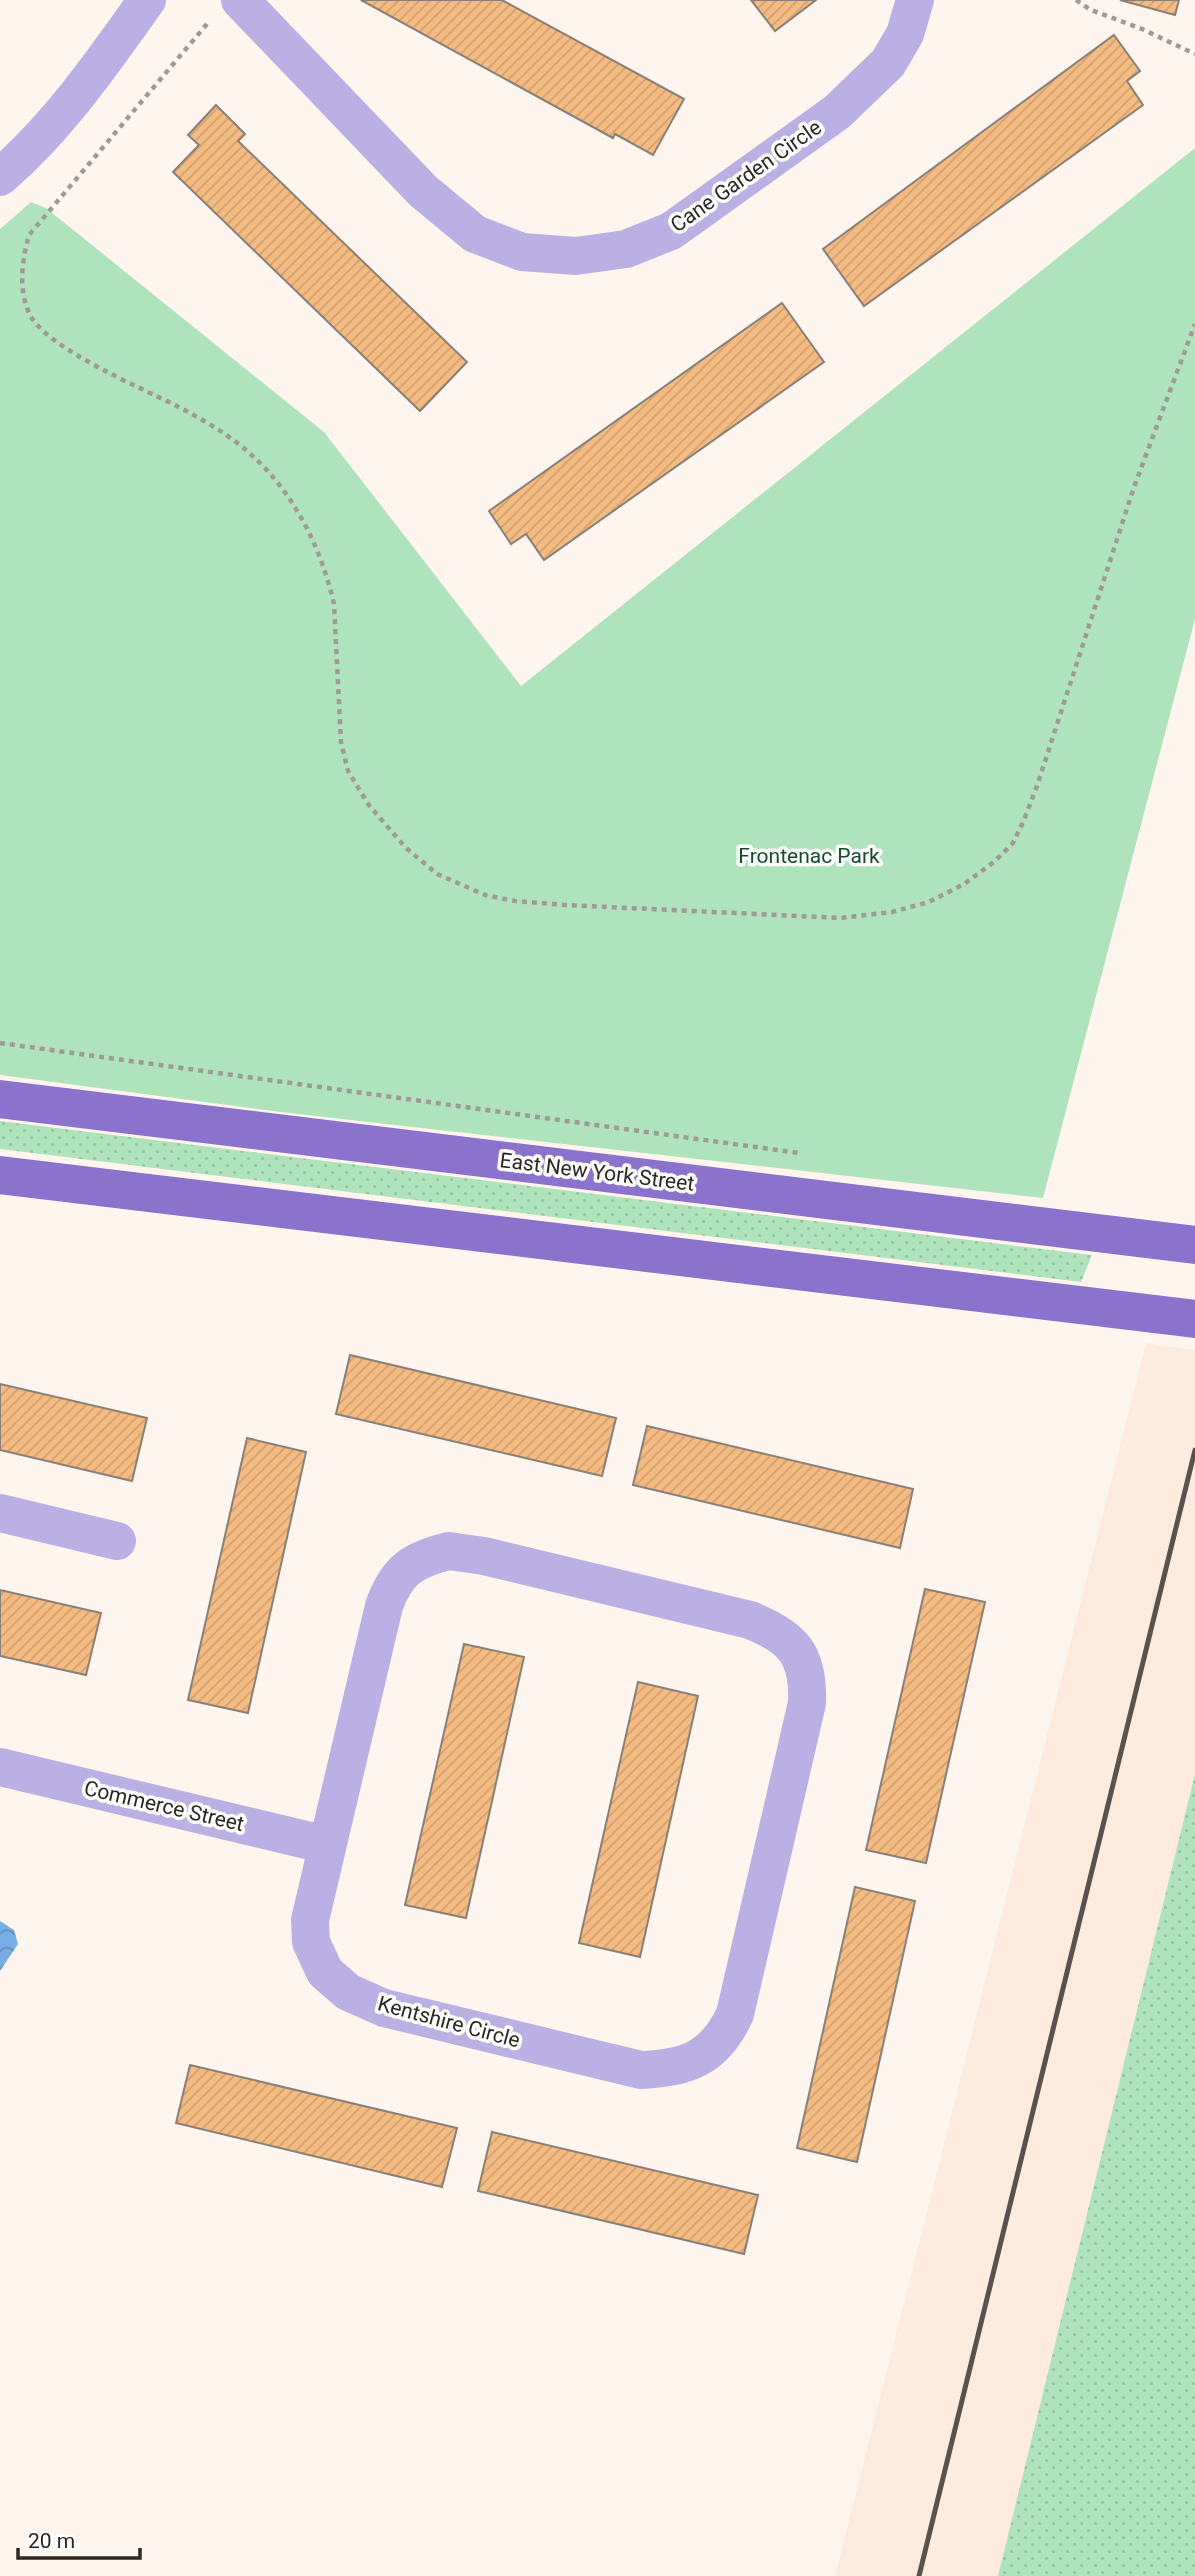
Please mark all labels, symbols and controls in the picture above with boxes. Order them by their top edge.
street label: Cane Garden Circle [666,115,826,237]
park label: Frontenac Park [738,844,880,868]
street label: East New York Street [498,1148,696,1196]
street label: Commerce Street [82,1776,246,1836]
street label: Kentshire Circle [375,1991,523,2053]
scale bar [18,2516,140,2560]
text: 20 m [28,2529,75,2553]

